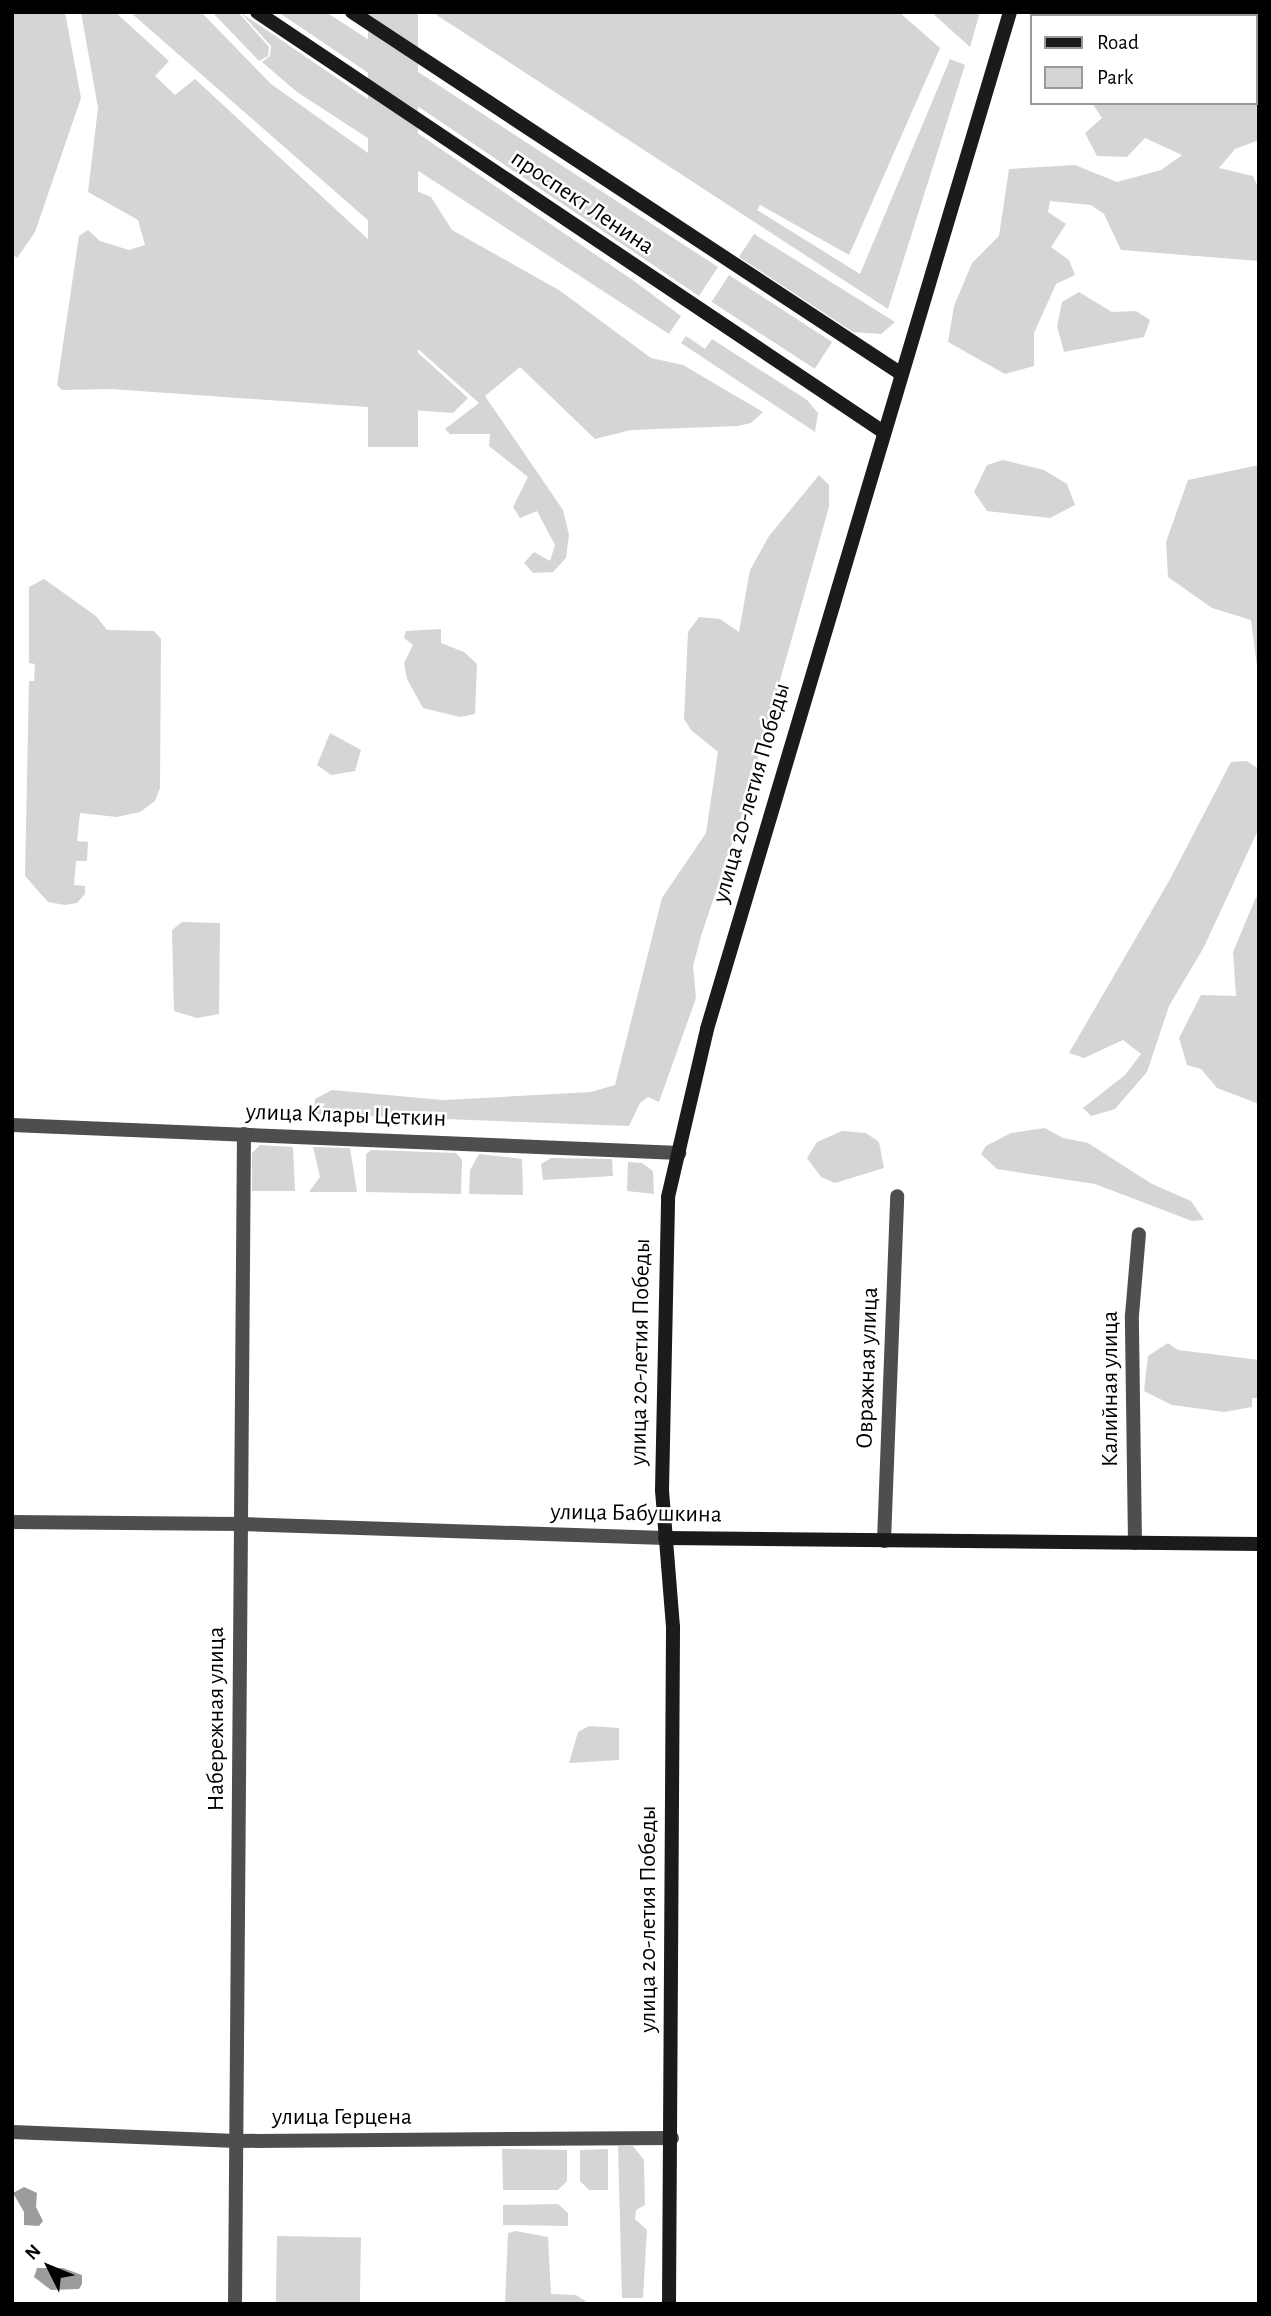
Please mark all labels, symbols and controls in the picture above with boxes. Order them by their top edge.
legend [1030,14,1257,105]
text: Road [1097,32,1139,53]
text: Park [1097,67,1133,88]
street label: проспект Ленина [505,144,659,262]
street label: улица 20-летия Победы [707,680,797,906]
street label: улица Клары Цеткин [245,1098,447,1134]
street label: улица 20-летия Победы [625,1238,657,1466]
street label: Овражная улица [851,1287,885,1449]
street label: Калийная улица [1097,1311,1125,1467]
street label: улица Бабушкина [550,1498,722,1530]
street label: Набережная улица [203,1627,231,1811]
street label: улица 20-летия Победы [635,1805,663,2033]
street label: улица Герцена [272,2104,412,2132]
north arrow [14,2232,84,2302]
text: N [22,2241,45,2264]

